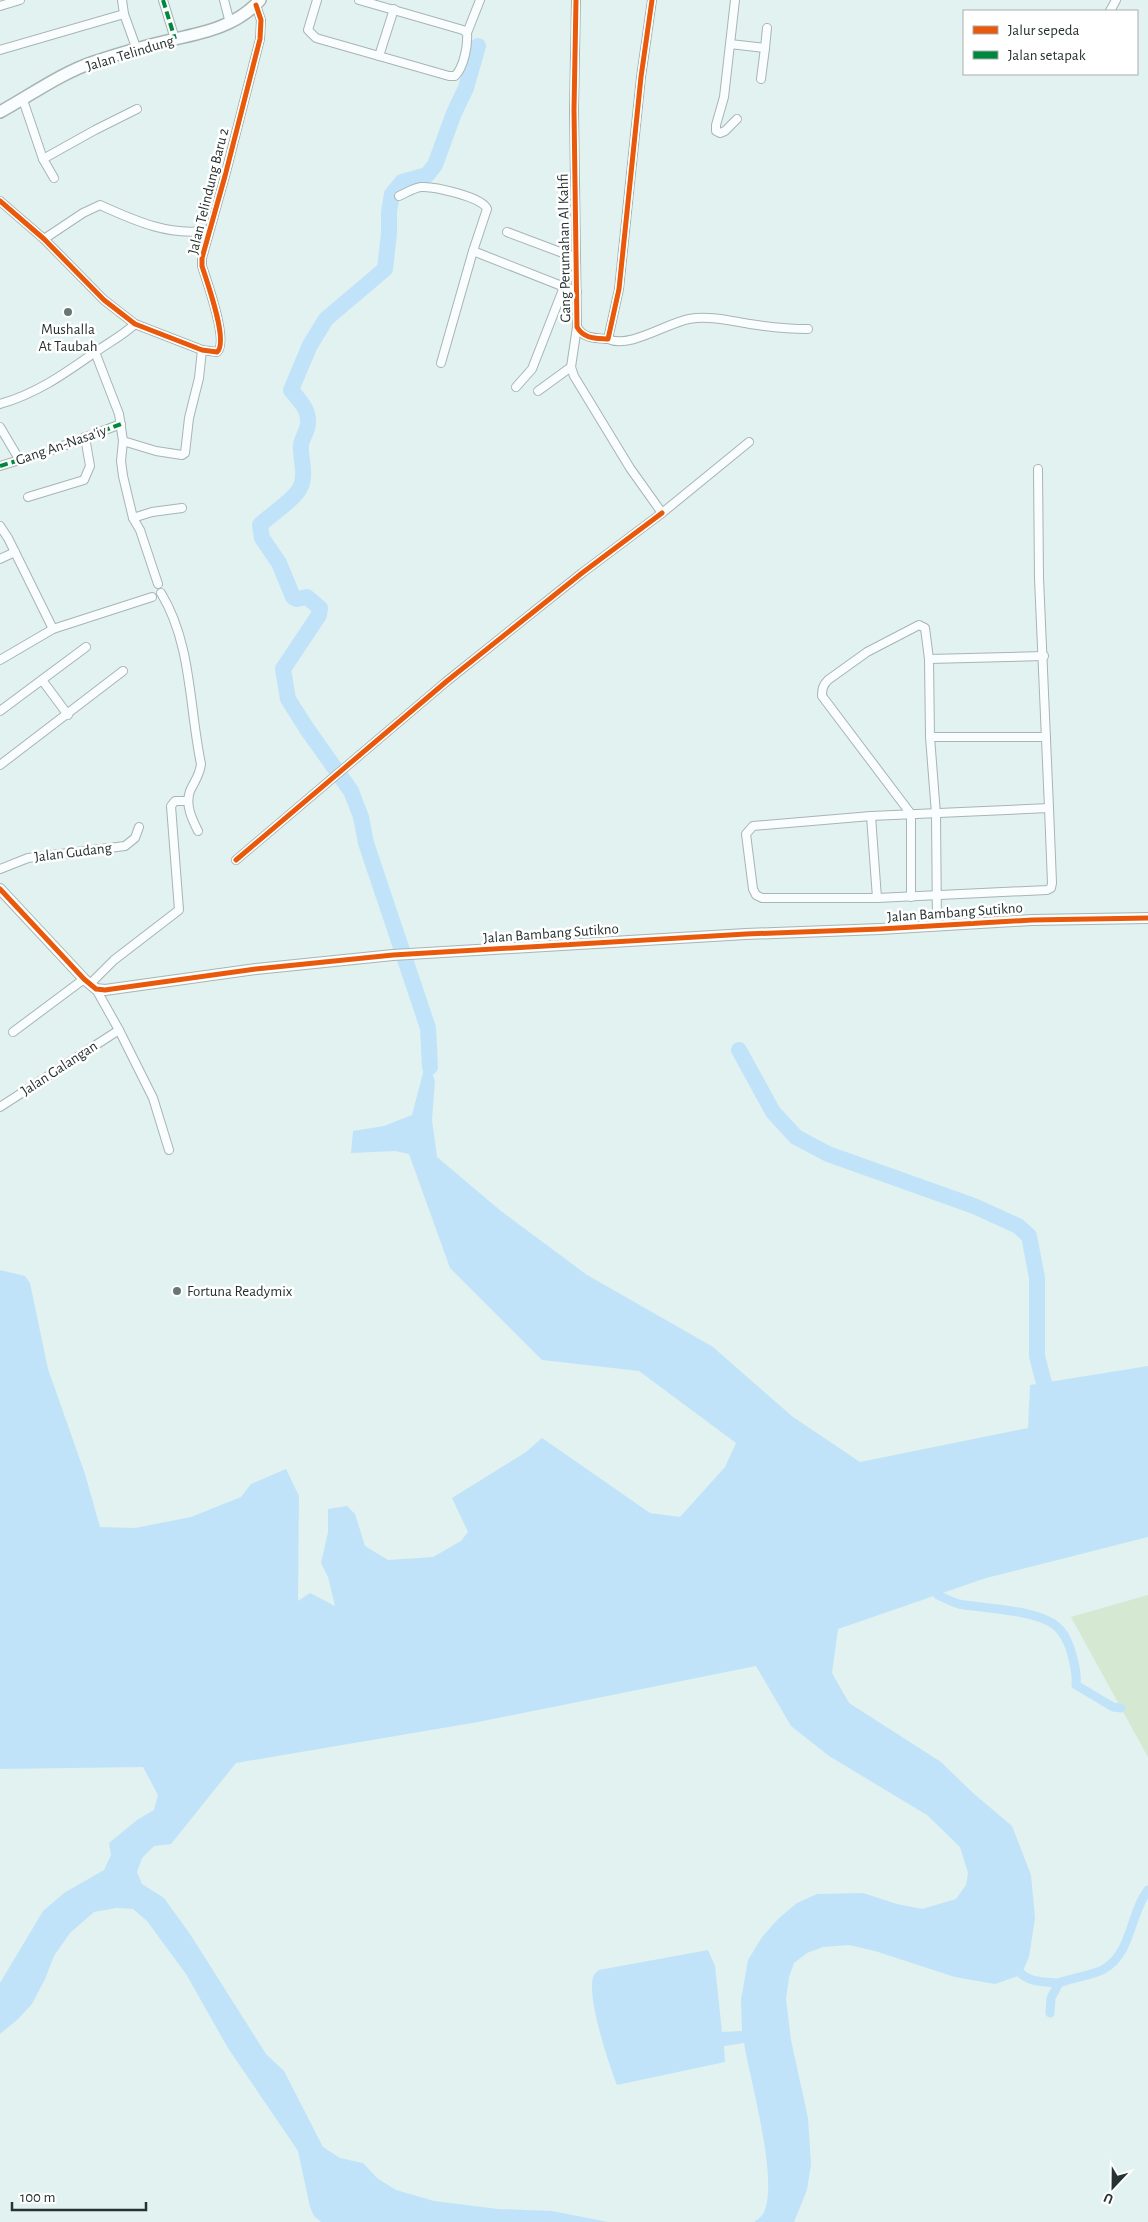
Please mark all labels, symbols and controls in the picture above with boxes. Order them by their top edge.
legend [963,10,1138,75]
text: Jalur sepeda [1008,23,1080,38]
street label: Jalan Telindung [85,33,176,74]
text: Jalan setapak [1008,48,1086,63]
street label: Jalan Telindung Baru 2 [186,126,231,256]
street label: Gang Perumahan Al Kahfi [556,173,573,323]
marker: Mushalla At Taubah [62,306,74,318]
place label: Mushalla At Taubah [38,322,98,354]
street label: Gang An-Nasa'iy [14,423,109,468]
street label: Jalan Gudang [33,840,113,865]
street label: Jalan Bambang Sutikno [887,900,1023,925]
street label: Jalan Bambang Sutikno [483,921,619,946]
street label: Jalan Galangan [18,1038,100,1099]
place label: Fortuna Readymix [187,1284,293,1299]
marker: Fortuna Readymix [171,1285,183,1297]
north arrow [1088,2162,1138,2212]
scale bar [12,2180,146,2212]
text: 100 m [20,2190,55,2205]
text: U [1102,2190,1115,2206]

